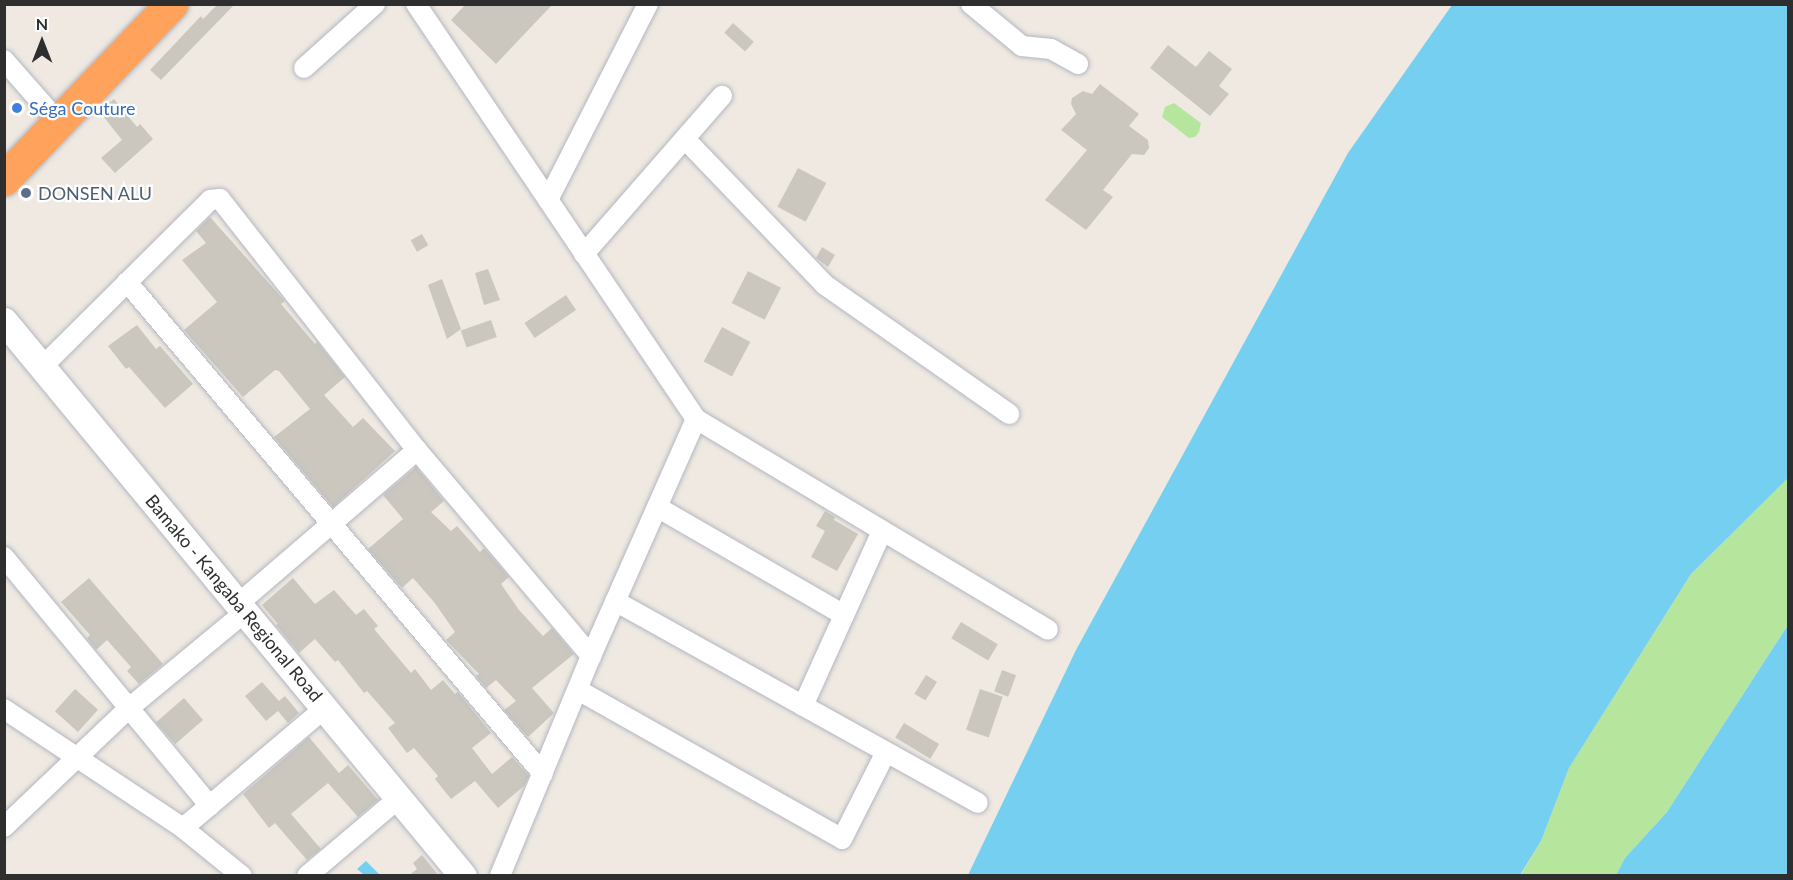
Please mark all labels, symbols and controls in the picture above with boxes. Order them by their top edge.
north arrow [12,12,72,72]
text: N [36,14,48,33]
place label: Séga Couture [29,97,135,119]
marker: Séga Couture [10,101,24,115]
place label: DONSEN ALU [38,182,153,204]
marker: DONSEN ALU [19,186,33,200]
street label: Bamako - Kangaba Regional Road [141,490,327,706]

